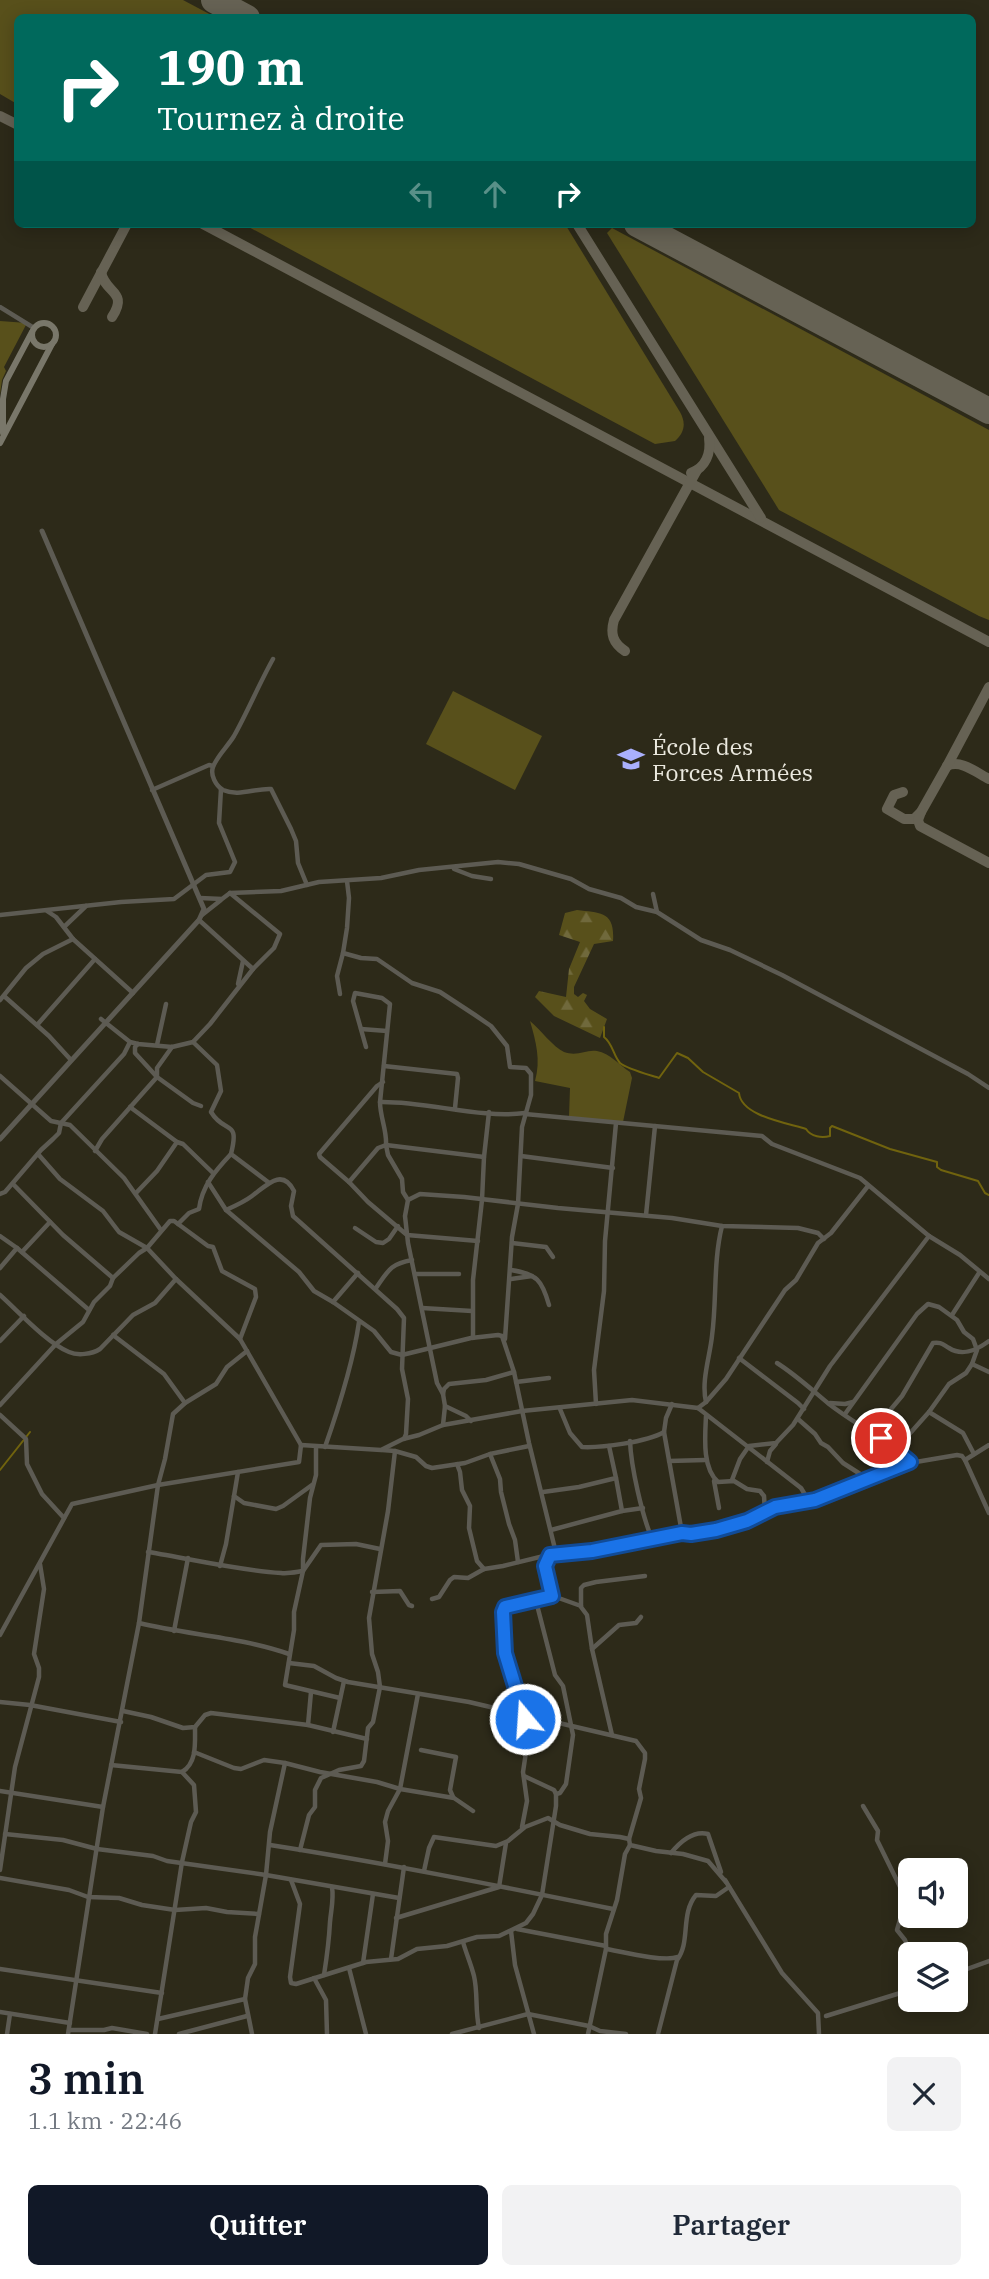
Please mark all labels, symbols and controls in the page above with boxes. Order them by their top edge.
text: 190 m [157,35,304,98]
icon: right [42,42,133,133]
text: Tournez à droite [157,97,405,139]
icon: left [403,175,441,213]
icon: ahead [476,175,514,213]
icon: right [549,175,587,213]
place label: École des Forces Armées [652,731,813,787]
school or university icon: École des Forces Armées [616,744,646,774]
pin [851,1408,911,1468]
icon: arrive [862,1419,900,1457]
position arrow [488,1682,562,1756]
map controls [898,1858,968,2012]
button: sound [898,1858,968,1928]
button: layers [898,1942,968,2012]
text: 3 min [28,2051,145,2106]
button: close [887,2057,961,2131]
text: 1.1 km · 22:46 [28,2105,182,2135]
button: Quitter [28,2185,488,2265]
button: Partager [502,2185,961,2265]

